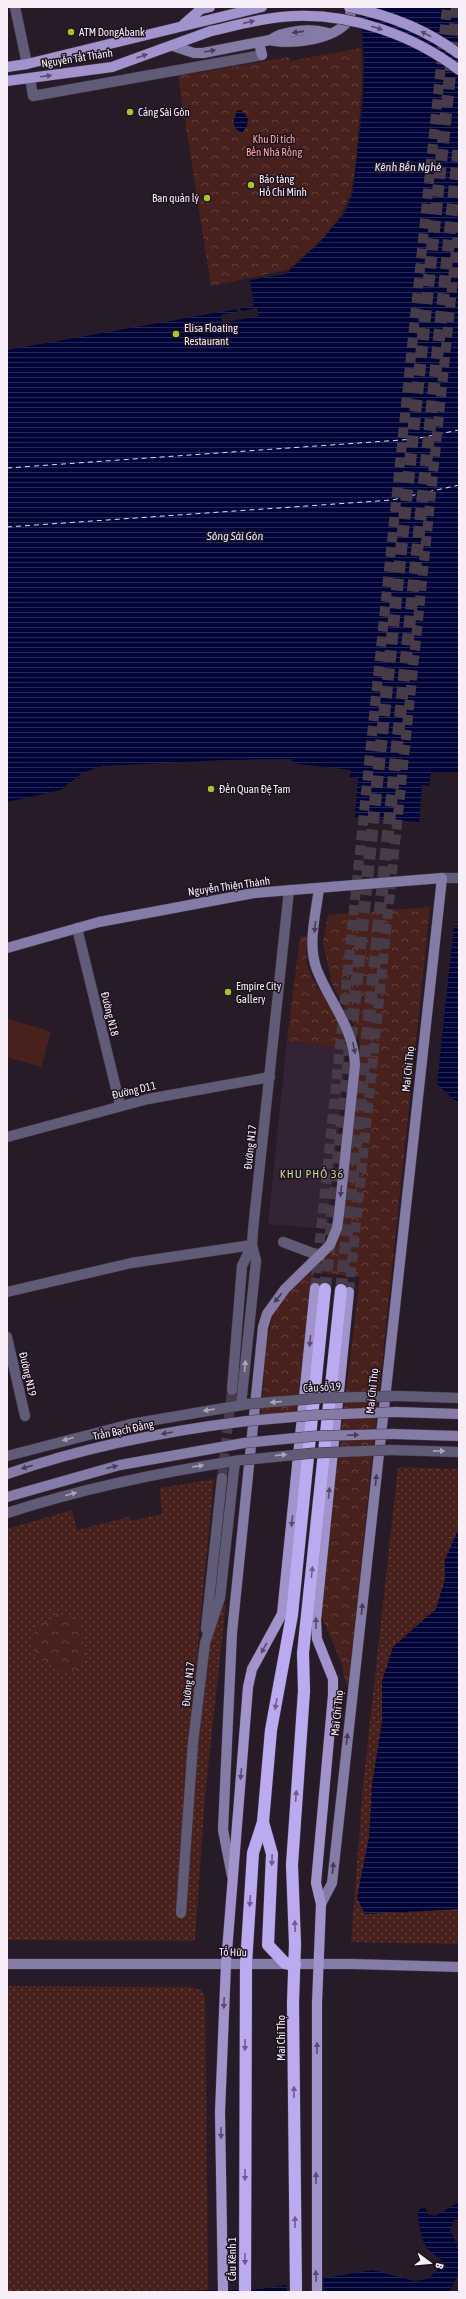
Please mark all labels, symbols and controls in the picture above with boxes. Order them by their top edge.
one-way arrow [243,19,255,25]
one-way arrow [371,25,383,31]
place label: ATM DongAbank [79,26,145,38]
marker: ATM DongAbank [66,27,76,37]
one-way arrow [292,29,304,35]
one-way arrow [420,31,432,37]
street label: Nguyễn Tất Thành [40,46,114,70]
one-way arrow [204,48,216,54]
one-way arrow [137,53,149,59]
one-way arrow [40,72,52,79]
place label: Cảng Sài Gòn [138,106,190,118]
marker: Cảng Sài Gòn [125,107,135,117]
park label: Khu Di tích Bến Nhà Rồng [246,133,302,158]
water label: Kênh Bến Nghé [375,160,442,174]
place label: Bảo tàng Hồ Chí Minh [259,173,307,198]
marker: Bảo tàng Hồ Chí Minh [246,180,256,190]
place label: Ban quản lý [152,192,199,204]
marker: Ban quản lý [202,193,212,203]
place label: Elisa Floating Restaurant [184,322,238,347]
marker: Elisa Floating Restaurant [171,329,181,339]
water label: Sông Sài Gòn [206,529,264,543]
place label: Đền Quan Đệ Tam [219,783,291,796]
marker: Đền Quan Đệ Tam [206,784,216,794]
street label: Nguyễn Thiện Thành [187,874,271,899]
one-way arrow [312,921,318,933]
place label: Empire City Gallery [236,980,282,1005]
marker: Empire City Gallery [223,987,233,997]
street label: Đường N18 [99,991,121,1037]
one-way arrow [351,1042,357,1054]
street label: Mai Chí Thọ [400,1046,417,1093]
street label: Đường D11 [111,1079,157,1101]
street label: Đường N17 [242,1124,258,1170]
district label: KHU PHỐ 36 [280,1167,344,1181]
one-way arrow [338,1185,345,1197]
one-way arrow [274,1292,282,1303]
one-way arrow [307,1335,313,1347]
street label: Đường N19 [17,1351,39,1397]
one-way arrow [242,1360,249,1372]
street label: Mai Chí Thọ [364,1368,381,1415]
street label: Cầu số 19 [303,1380,341,1394]
one-way arrow [270,1399,282,1405]
one-way arrow [203,1407,215,1413]
street label: Trần Bạch Đằng [92,1418,155,1443]
one-way arrow [161,1430,173,1436]
one-way arrow [347,1431,359,1438]
one-way arrow [62,1437,75,1443]
one-way arrow [433,1448,446,1454]
one-way arrow [275,1452,287,1458]
one-way arrow [192,1463,204,1469]
one-way arrow [21,1464,33,1470]
one-way arrow [106,1464,118,1470]
one-way arrow [373,1474,379,1486]
one-way arrow [325,1487,332,1499]
one-way arrow [65,1490,77,1496]
one-way arrow [288,1515,295,1527]
one-way arrow [308,1566,315,1578]
one-way arrow [358,1603,365,1616]
one-way arrow [313,1617,320,1629]
one-way arrow [260,1642,267,1654]
street label: Đường N17 [180,1661,196,1707]
street label: Mai Chí Thọ [329,1690,346,1737]
one-way arrow [272,1697,278,1710]
one-way arrow [344,1733,351,1745]
one-way arrow [238,1768,245,1780]
one-way arrow [293,1790,300,1802]
one-way arrow [269,1853,275,1866]
one-way arrow [330,1862,336,1874]
one-way arrow [246,1895,253,1907]
one-way arrow [291,1920,298,1932]
street label: Tố Hữu [219,1946,247,1958]
one-way arrow [221,1997,228,2009]
street label: Mai Chí Thọ [275,2015,288,2061]
one-way arrow [242,2039,248,2052]
one-way arrow [314,2041,320,2054]
one-way arrow [291,2085,297,2098]
one-way arrow [218,2127,224,2140]
one-way arrow [242,2169,248,2182]
one-way arrow [313,2171,319,2184]
one-way arrow [292,2215,298,2228]
street label: Cầu Kênh 1 [226,2237,238,2281]
north arrow [410,2243,450,2283]
one-way arrow [242,2253,248,2266]
text: B [433,2262,446,2271]
one-way arrow [313,2270,320,2282]

